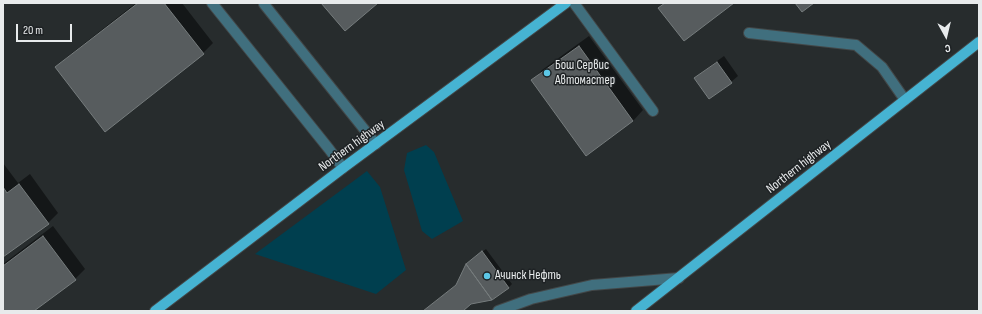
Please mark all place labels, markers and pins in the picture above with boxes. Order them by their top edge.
place label: Бош Сервис Автомастер [555,58,615,89]
marker: Бош Сервис Автомастер [542,68,552,78]
place label: Ачинск Нефть [495,268,561,284]
marker: Ачинск Нефть [482,271,492,281]

